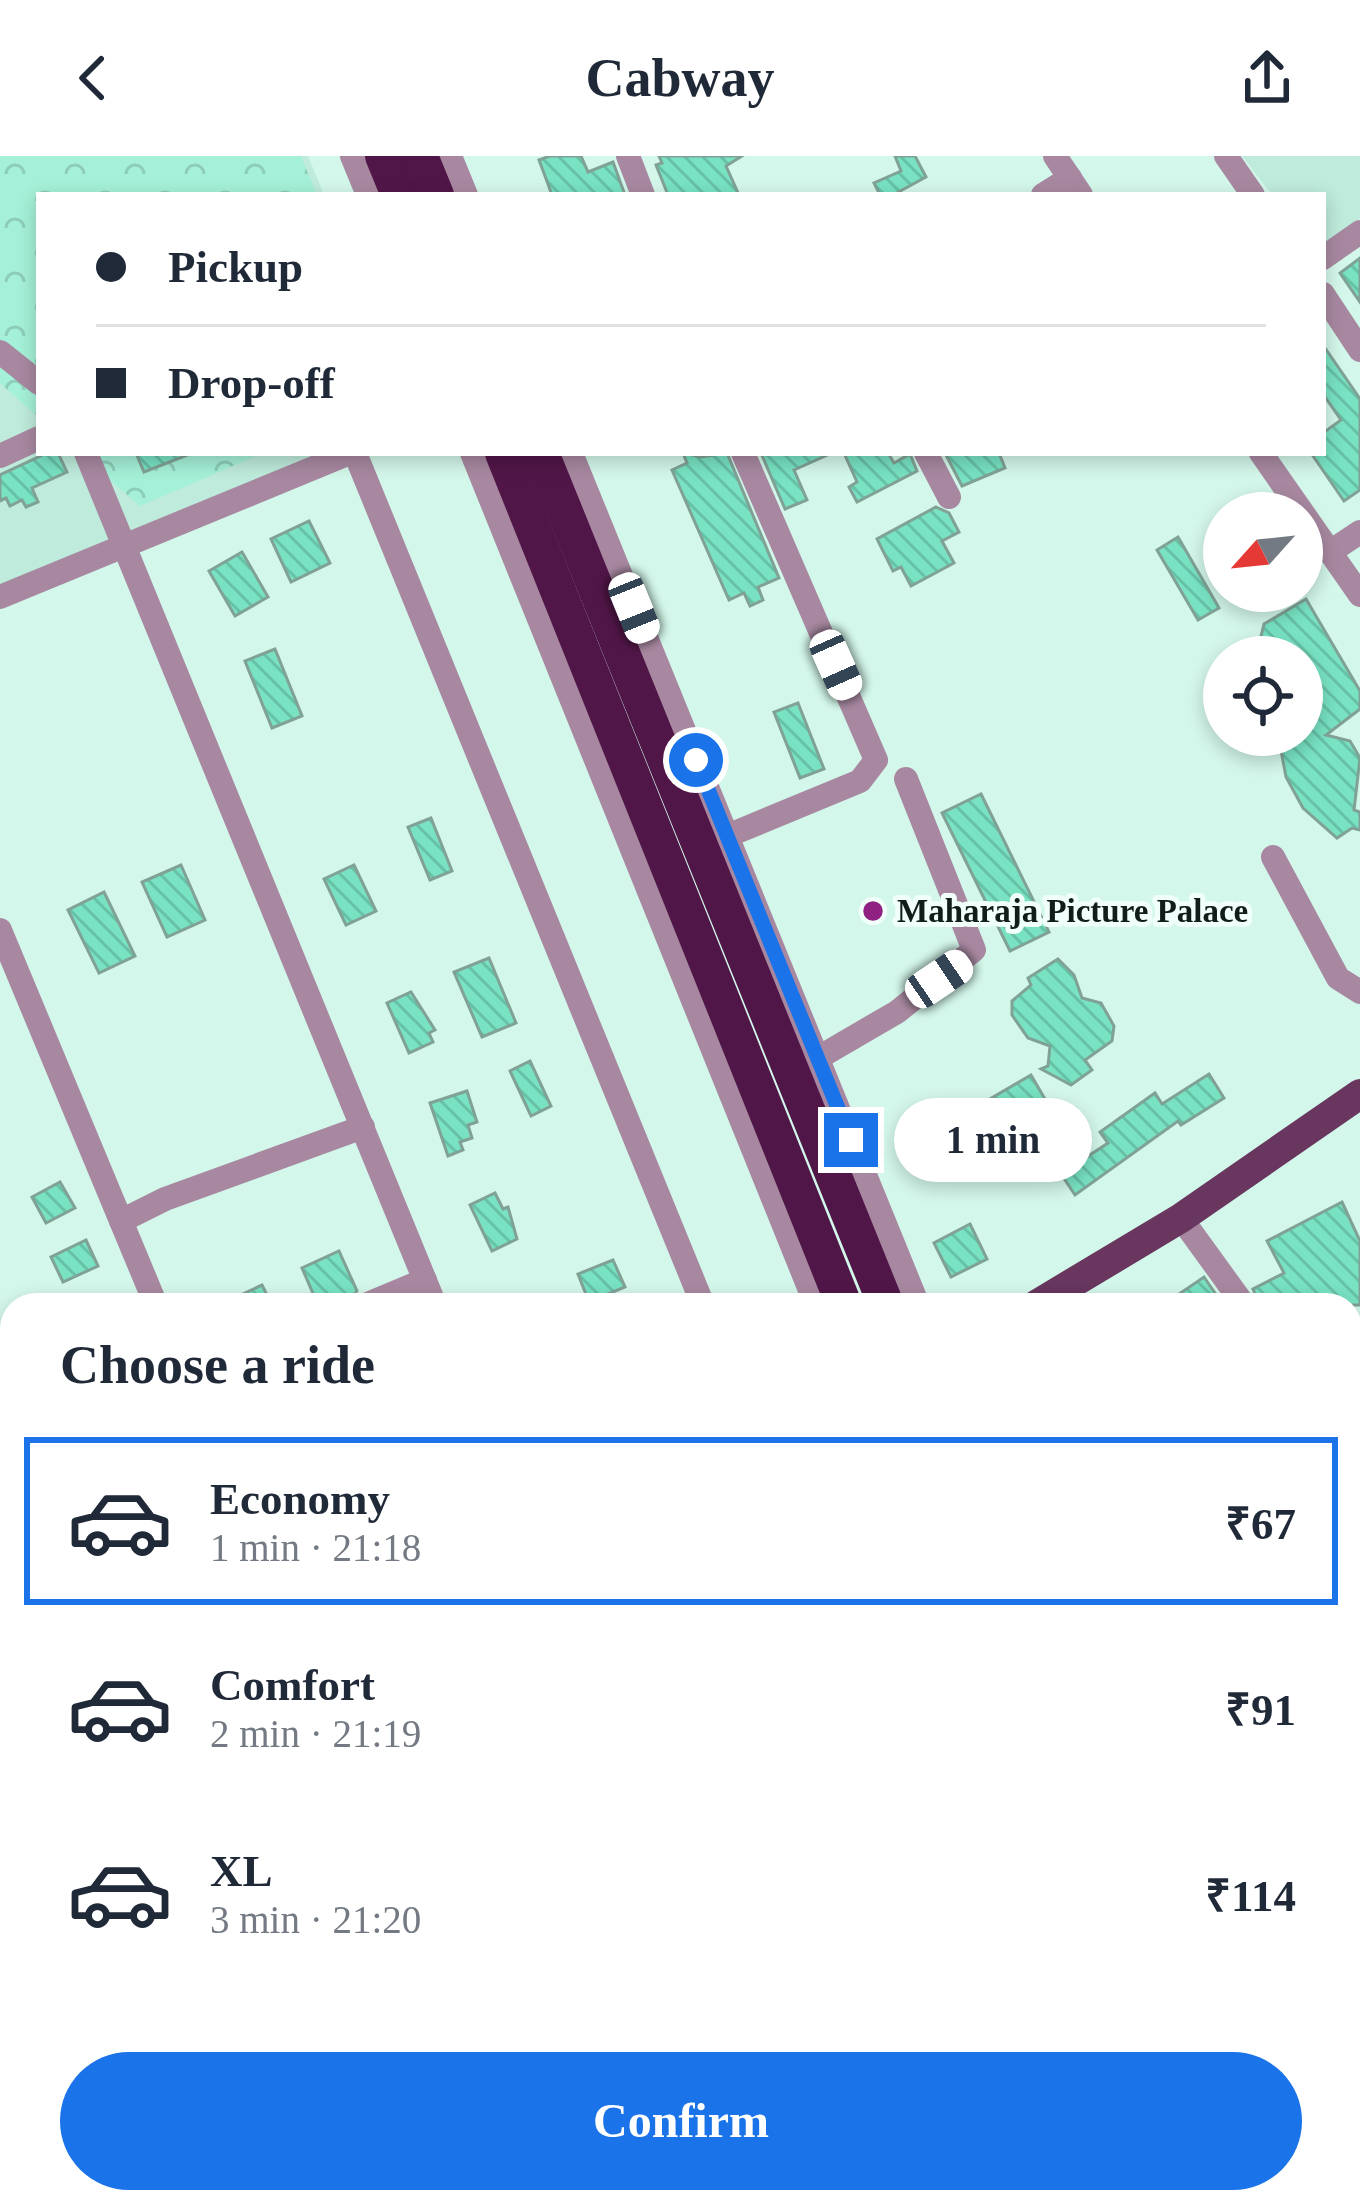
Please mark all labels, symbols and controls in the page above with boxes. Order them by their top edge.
icon: back [60,45,126,111]
icon: share [1234,45,1300,111]
text: Cabway [585,48,775,108]
text: Pickup [168,242,303,292]
text: Drop-off [168,358,335,408]
north arrow [1203,492,1323,612]
map controls [1203,492,1323,756]
car [604,568,664,648]
car [805,625,867,705]
button: locate [1203,636,1323,756]
route start [669,733,723,787]
place label: Maharaja Picture Palace [897,893,1248,929]
marker: Maharaja Picture Palace [860,898,886,924]
car [899,944,979,1014]
callout: 1 min [893,1098,1091,1182]
route end [824,1113,878,1167]
text: 1 min [946,1118,1040,1161]
text: Choose a ride [60,1335,375,1395]
icon: car [66,1467,174,1575]
text: Economy [210,1474,390,1524]
text: ₹67 [1225,1499,1296,1549]
text: 1 min · 21:18 [210,1526,421,1569]
icon: car [66,1653,174,1761]
text: Comfort [210,1660,375,1710]
text: ₹91 [1225,1685,1296,1735]
text: 2 min · 21:19 [210,1712,421,1755]
icon: car [66,1839,174,1947]
text: XL [210,1846,273,1896]
text: ₹114 [1205,1871,1296,1921]
text: 3 min · 21:20 [210,1898,421,1941]
button: Confirm [60,2052,1302,2190]

